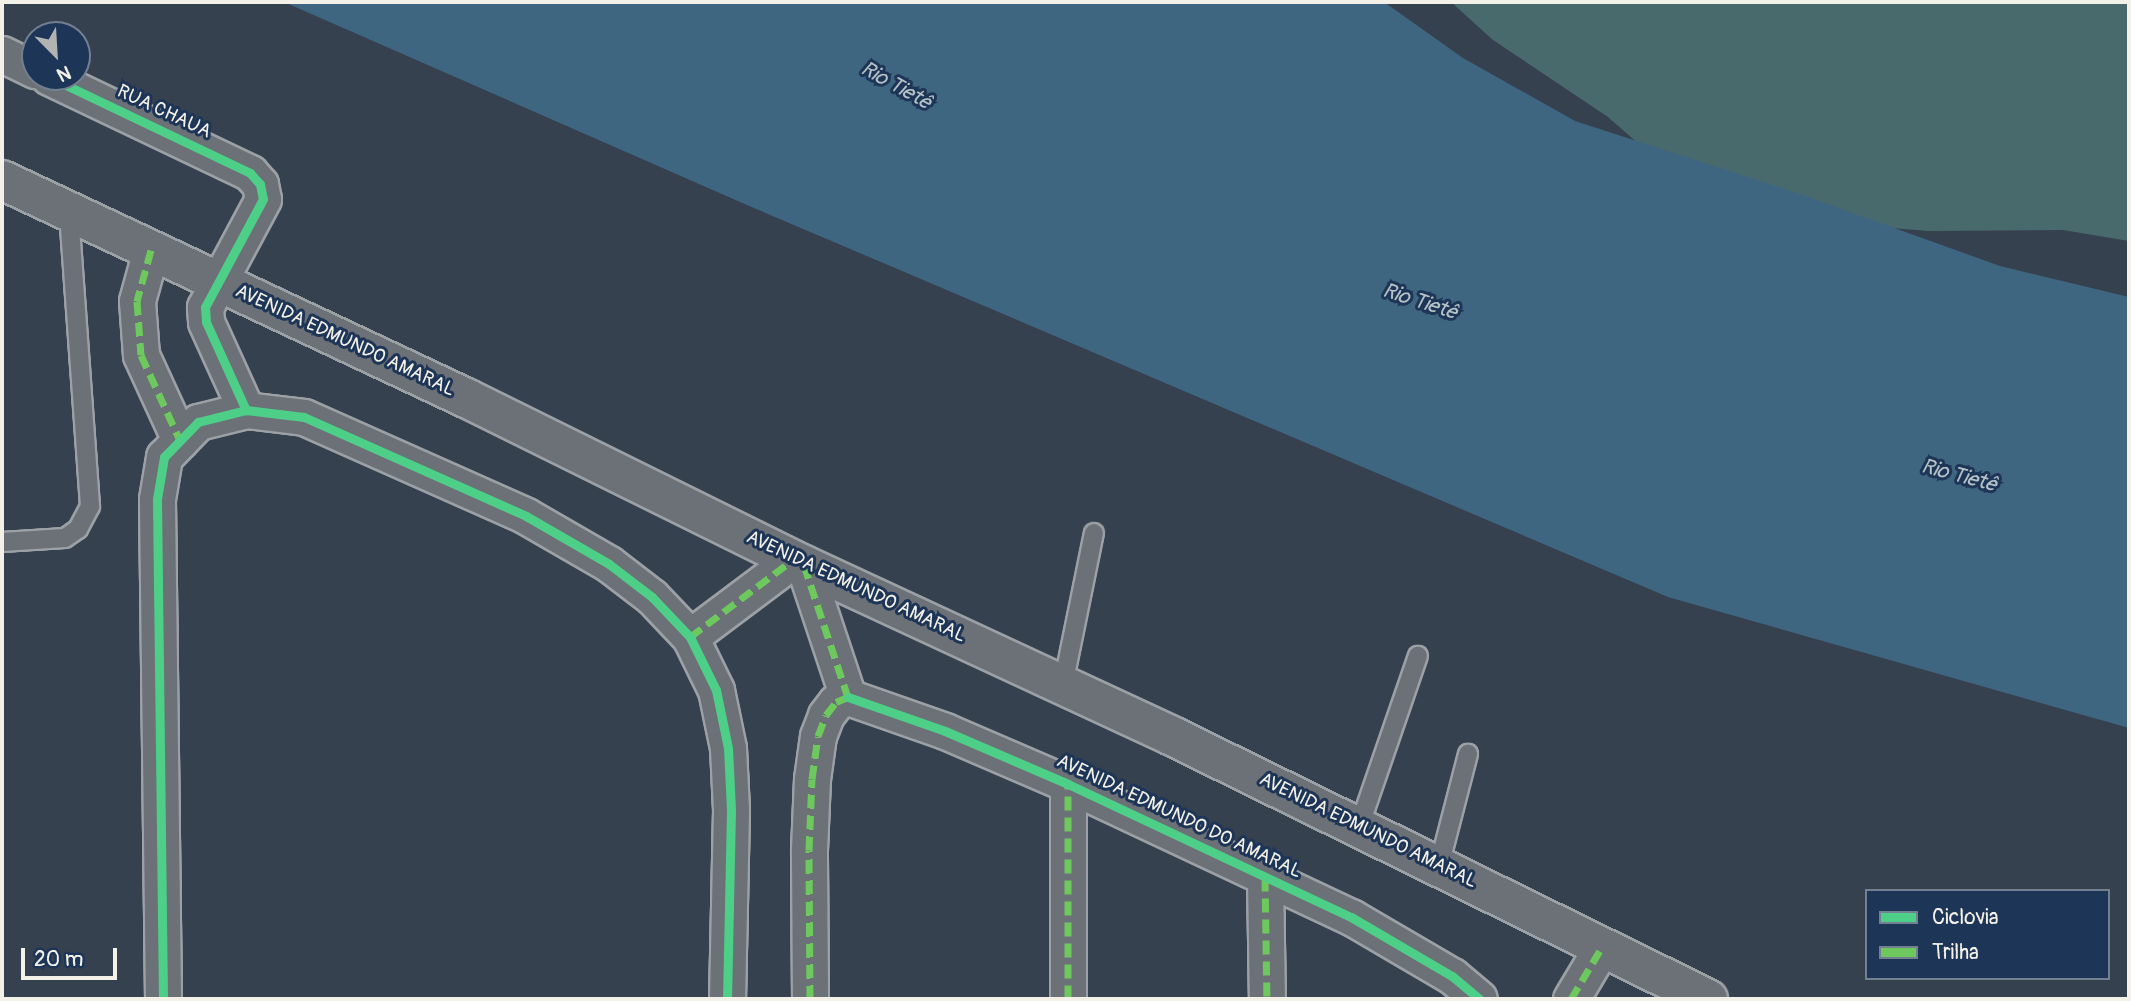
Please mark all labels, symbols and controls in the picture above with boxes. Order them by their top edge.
north arrow [21,21,91,91]
water label: Rio Tietê [856,56,936,116]
text: N [53,60,74,87]
street label: RUA CHAUA [113,80,215,144]
water label: Rio Tietê [1379,278,1461,326]
street label: AVENIDA EDMUNDO AMARAL [232,280,458,402]
water label: Rio Tietê [1918,454,2000,498]
street label: AVENIDA EDMUNDO AMARAL [743,526,969,648]
street label: AVENIDA EDMUNDO DO AMARAL [1053,750,1305,884]
street label: AVENIDA EDMUNDO AMARAL [1255,768,1481,894]
legend [1865,889,2110,980]
text: Ciclovia [1932,904,1999,931]
scale bar [24,934,121,978]
text: Trilha [1932,939,1979,966]
text: 20 m [34,946,83,973]

